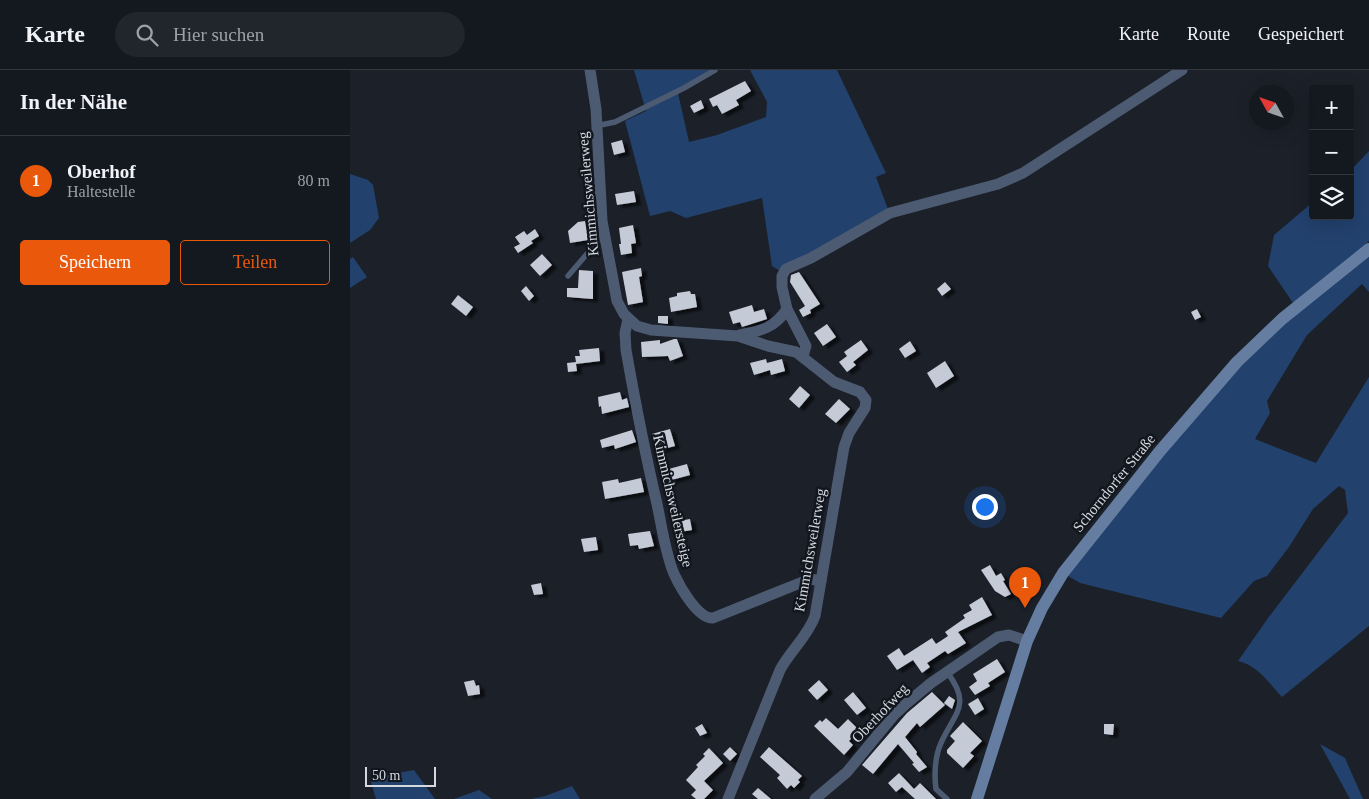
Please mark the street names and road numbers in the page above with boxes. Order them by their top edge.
street label: Kimmichsweilerweg [575,131,601,257]
street label: Schorndorfer Straße [1070,431,1159,535]
street label: Kimmichsweilersteige [650,433,696,569]
street label: Kimmichsweilerweg [791,487,829,613]
street label: Oberhofweg [849,680,912,746]

